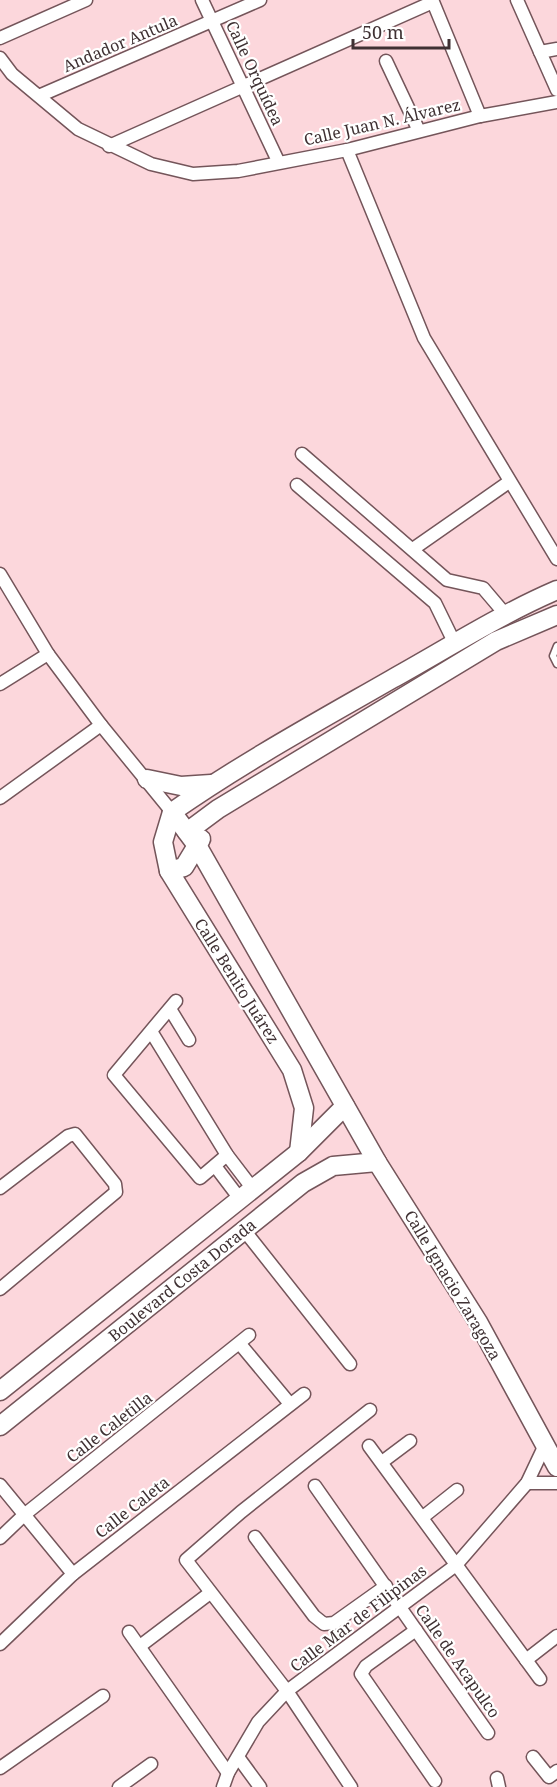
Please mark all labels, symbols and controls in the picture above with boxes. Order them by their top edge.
street label: Andador Antula [59,9,181,77]
scale bar [353,12,449,50]
street label: Calle Orquídea [221,17,289,129]
text: 50 m [362,20,404,44]
street label: Calle Juan N. Álvarez [302,93,462,151]
street label: Calle Benito Juárez [189,914,285,1048]
street label: Calle Ignacio Zaragoza [399,1206,507,1364]
street label: Boulevard Costa Dorada [104,1213,260,1347]
street label: Calle Caletilla [61,1386,157,1468]
street label: Calle Caleta [90,1471,174,1543]
street label: Calle Mar de Filipinas [285,1559,431,1677]
street label: Calle de Acapulco [411,1600,505,1722]

